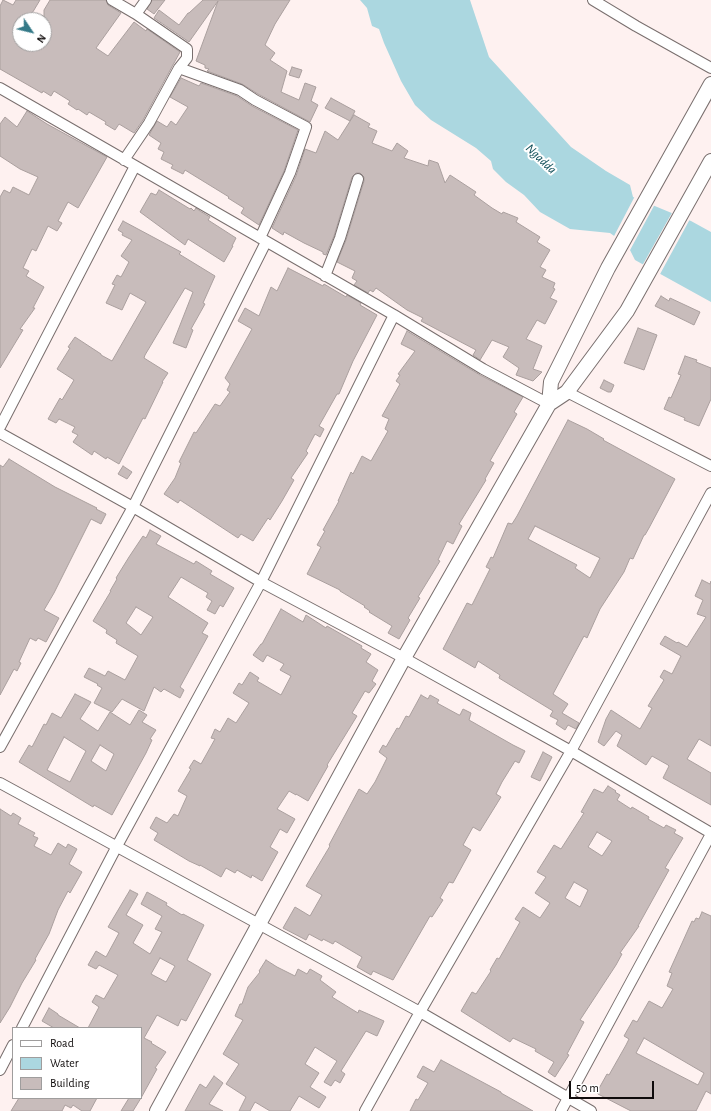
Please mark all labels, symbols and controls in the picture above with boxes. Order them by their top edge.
north arrow [12,12,52,52]
text: N [35,32,48,45]
water label: Ngadda [522,141,560,177]
legend [12,1027,142,1099]
text: Road [50,1037,74,1049]
text: Water [50,1057,79,1069]
scale bar [571,1073,656,1099]
text: Building [50,1077,90,1089]
text: 50 m [576,1082,599,1094]

